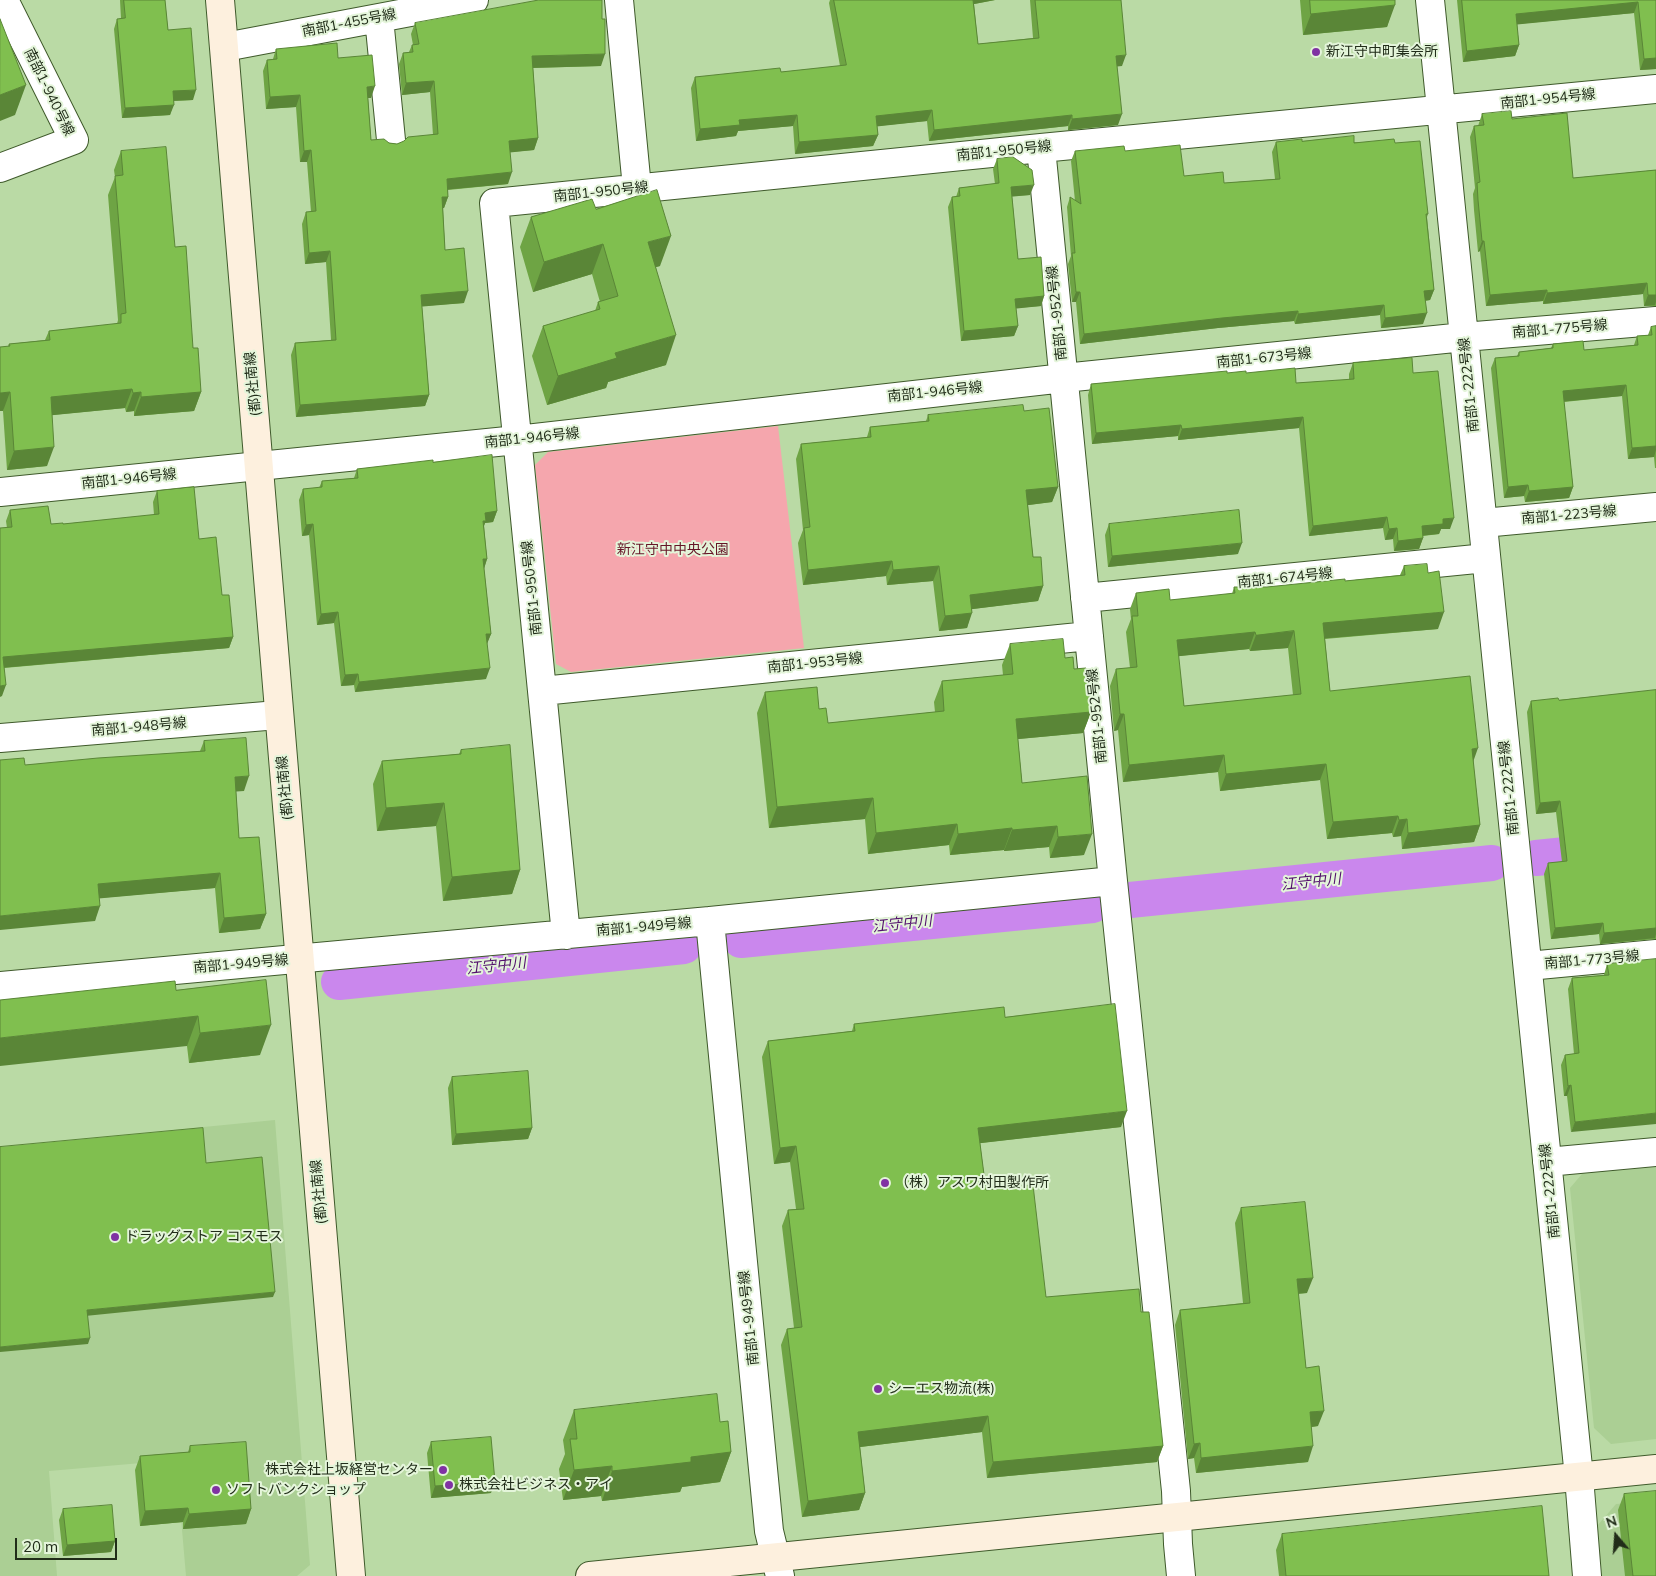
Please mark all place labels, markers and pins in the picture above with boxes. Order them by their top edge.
place label: 新江守中町集会所 [1326,44,1438,60]
marker: 新江守中町集会所 [1310,46,1322,58]
place label: （株）アスワ村田製作所 [895,1175,1049,1191]
marker: （株）アスワ村田製作所 [879,1177,891,1189]
place label: ドラッグストア コスモス [125,1229,283,1245]
marker: ドラッグストア コスモス [109,1231,121,1243]
place label: シーエス物流(株) [888,1381,995,1397]
marker: シーエス物流(株) [872,1383,884,1395]
place label: 株式会社上坂経営センター [265,1462,433,1478]
marker: 株式会社上坂経営センター [437,1464,449,1476]
place label: 株式会社ビジネス・アイ [459,1477,613,1493]
marker: 株式会社ビジネス・アイ [443,1479,455,1491]
place label: ソフトバンクショップ [226,1482,366,1498]
marker: ソフトバンクショップ [210,1484,222,1496]

